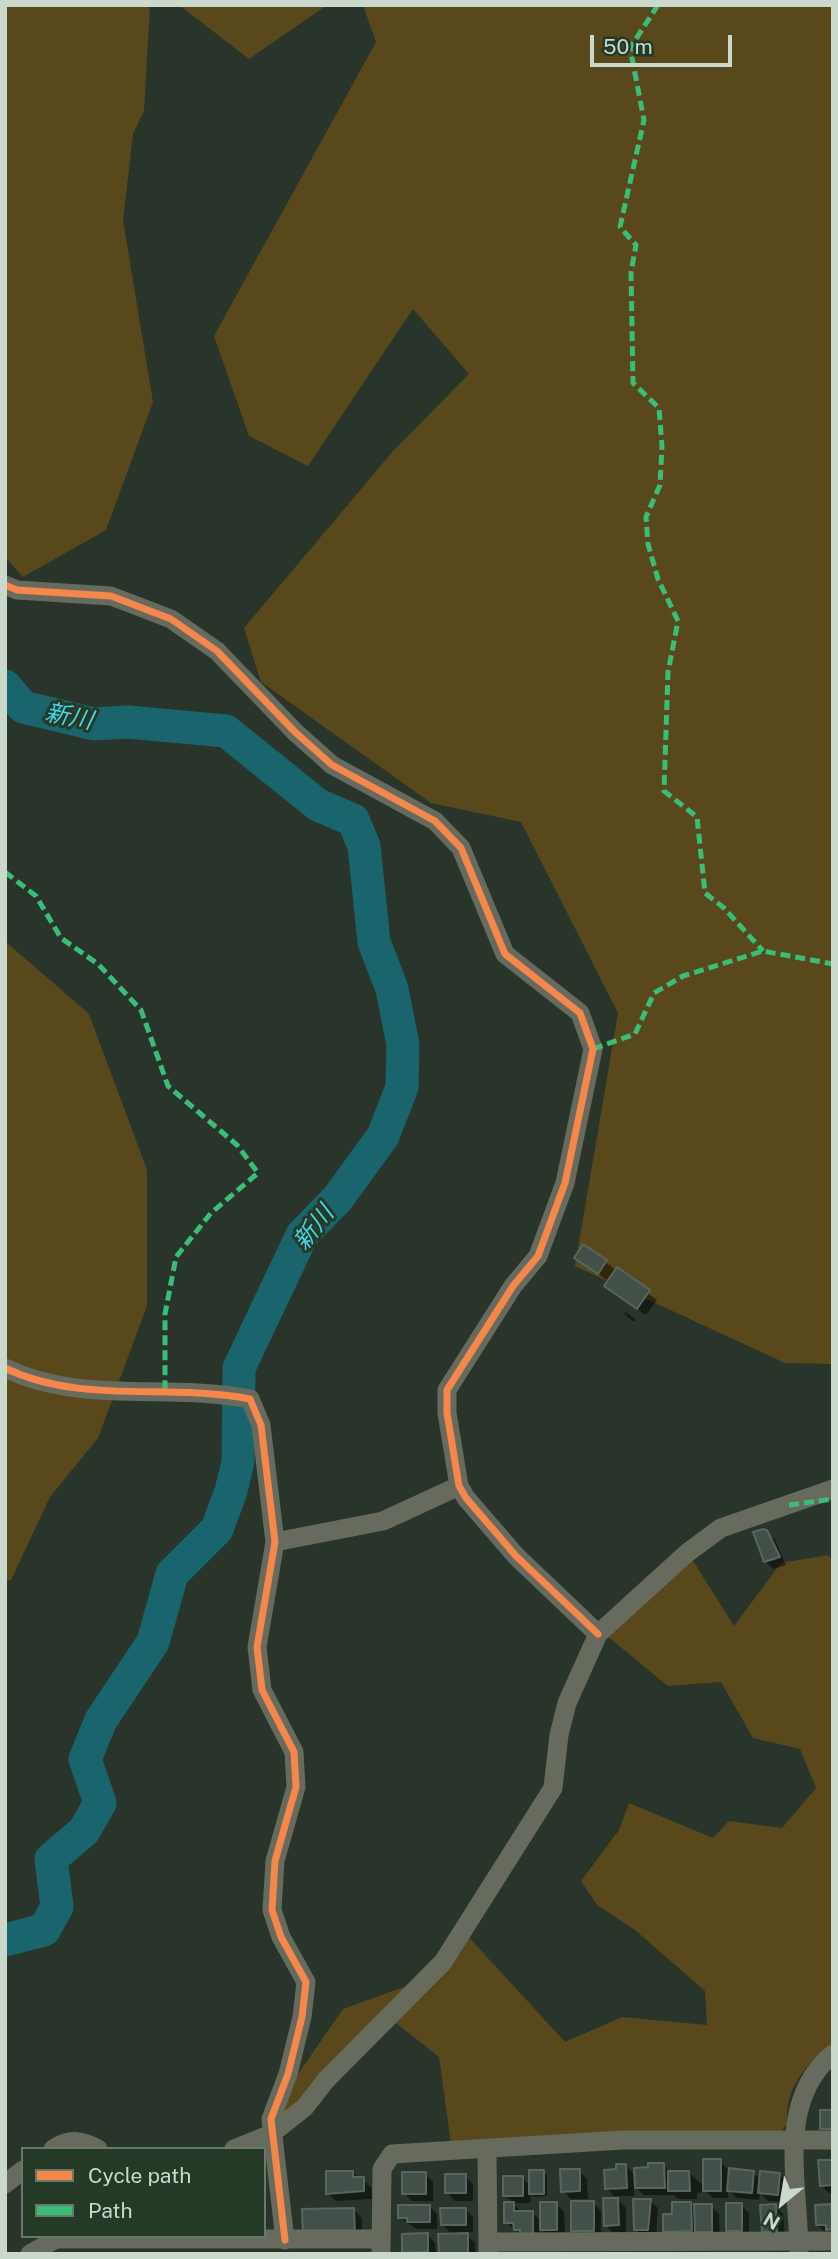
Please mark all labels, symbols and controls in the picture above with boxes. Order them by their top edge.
scale bar [593,21,735,65]
text: 50 m [603,34,653,59]
water label: 新川 [43,698,95,736]
water label: 新川 [288,1200,340,1256]
legend [21,2147,266,2238]
text: Cycle path [88,2163,191,2188]
north arrow [747,2168,817,2238]
text: Path [88,2198,133,2223]
text: N [760,2208,783,2234]

